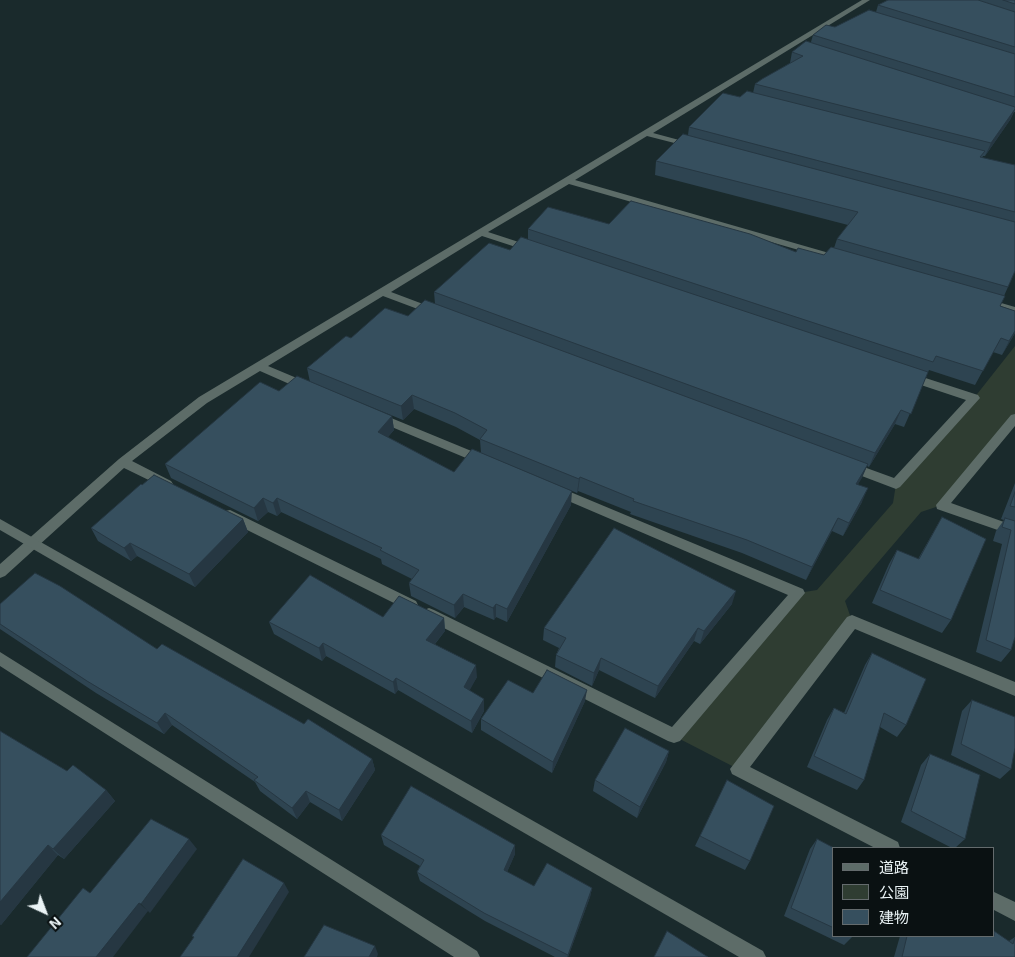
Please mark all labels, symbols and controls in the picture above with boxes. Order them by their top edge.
legend [832,847,995,937]
text: 道路 [879,858,909,876]
text: 公園 [879,883,909,901]
north arrow [20,887,70,937]
text: 建物 [879,908,909,926]
text: N [46,914,65,933]

